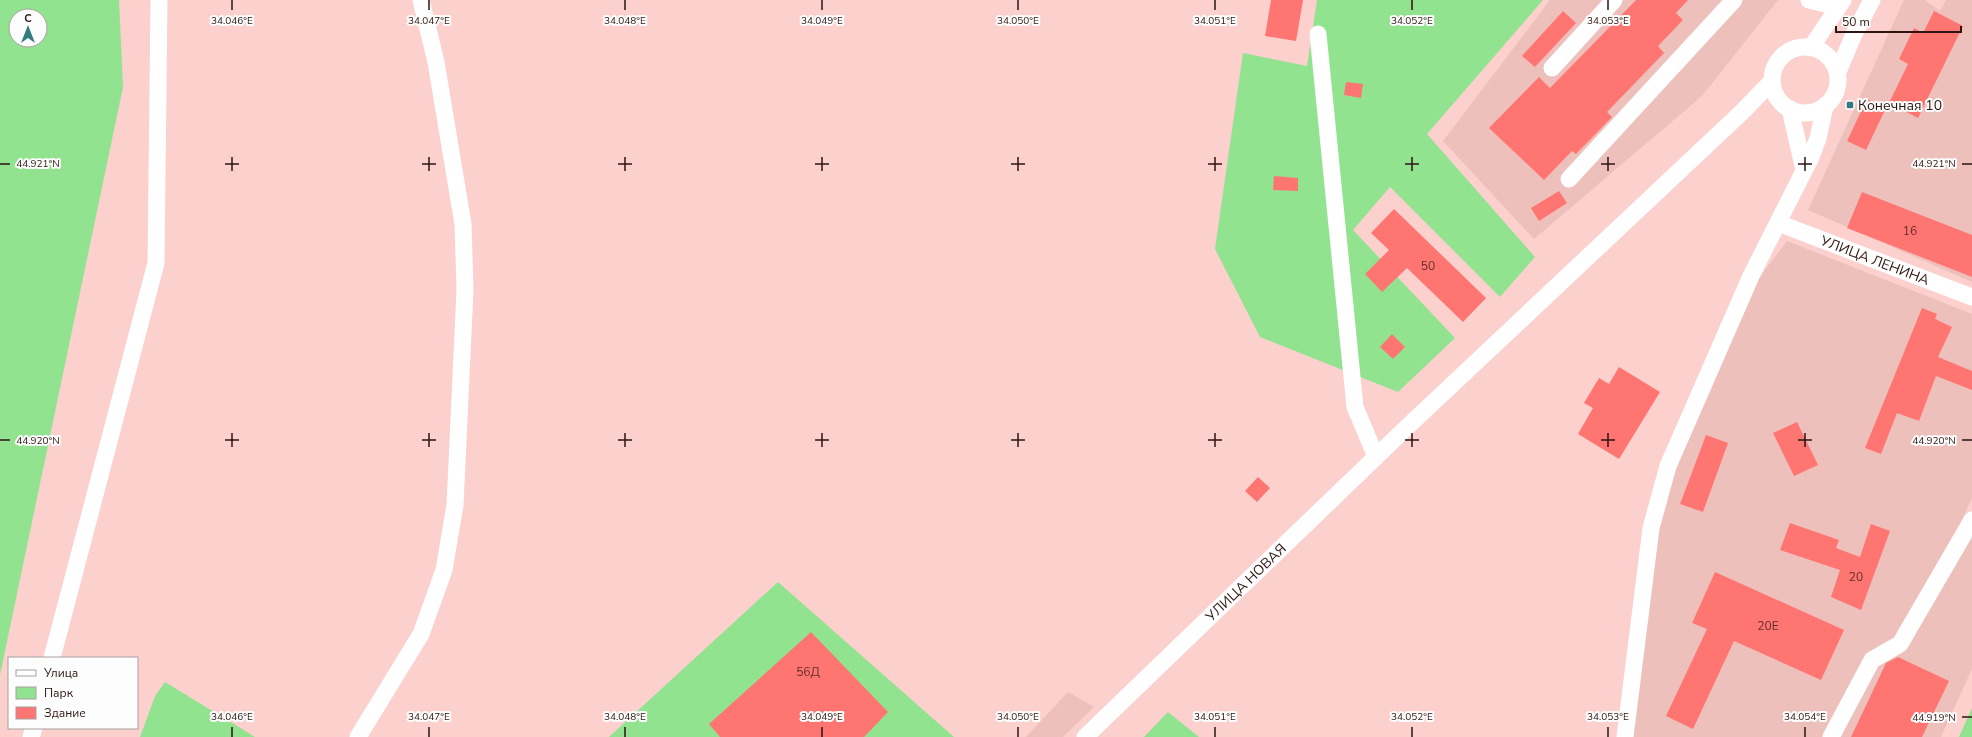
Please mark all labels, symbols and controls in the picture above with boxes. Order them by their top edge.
north arrow [8,8,48,48]
scale bar [1836,8,1961,34]
text: С [24,11,32,26]
text: 34.046°E [211,14,253,28]
text: 34.047°E [408,14,450,28]
text: 34.048°E [604,14,646,28]
text: 34.049°E [801,14,843,28]
text: 34.050°E [997,14,1039,28]
text: 34.051°E [1194,14,1236,28]
text: 34.052°E [1391,14,1433,28]
text: 34.053°E [1587,14,1629,28]
text: 50 m [1842,14,1870,30]
place label: Конечная 10 [1858,96,1942,115]
marker: Конечная 10 [1845,100,1855,110]
text: 44.921°N [16,157,60,171]
text: 44.921°N [1912,157,1956,171]
house number: 16 [1903,223,1917,239]
street label: УЛИЦА ЛЕНИНА [1817,231,1932,290]
house number: 50 [1421,258,1435,274]
text: 44.920°N [16,434,60,448]
text: 44.920°N [1912,434,1956,448]
street label: УЛИЦА НОВАЯ [1201,539,1290,627]
house number: 20 [1849,569,1863,585]
house number: 20Е [1757,618,1779,634]
legend [8,657,138,729]
house number: 56Д [796,664,821,680]
text: Улица [43,665,78,681]
text: Парк [44,685,74,701]
text: Здание [44,705,86,721]
text: 34.046°E [211,710,253,724]
text: 34.047°E [408,710,450,724]
text: 34.048°E [604,710,646,724]
text: 34.049°E [801,710,843,724]
text: 34.050°E [997,710,1039,724]
text: 34.051°E [1194,710,1236,724]
text: 34.052°E [1391,710,1433,724]
text: 34.053°E [1587,710,1629,724]
text: 34.054°E [1784,710,1826,724]
text: 44.919°N [1912,711,1956,725]

